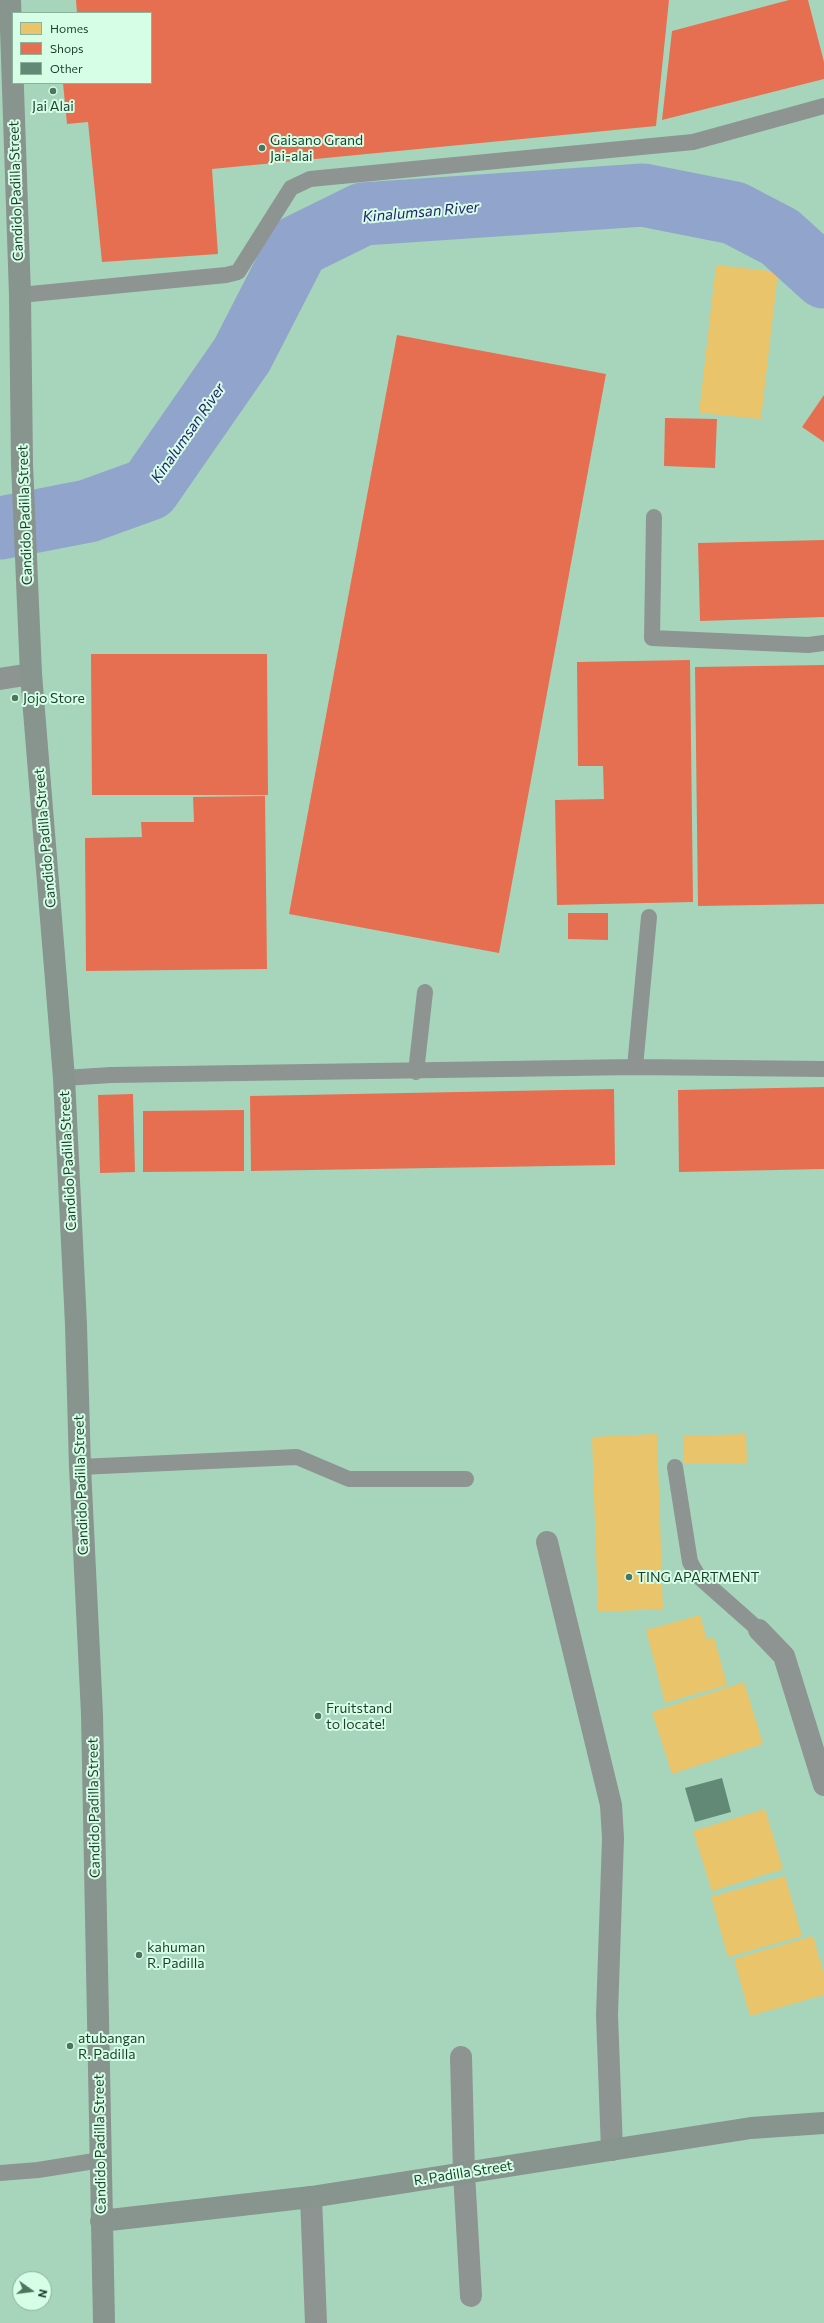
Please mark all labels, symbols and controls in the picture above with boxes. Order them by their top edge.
legend [12,12,152,84]
text: Homes [50,21,88,35]
text: Shops [50,41,84,55]
text: Other [50,61,83,75]
marker: Jai Alai [48,86,58,96]
place label: Jai Alai [32,98,74,114]
street label: Candido Padilla Street [5,121,27,261]
place label: Gaisano Grand Jai-alai [270,132,363,164]
marker: Gaisano Grand Jai-alai [257,143,267,153]
water label: Kinalumsan River [362,198,480,226]
water label: Kinalumsan River [147,380,229,486]
street label: Candido Padilla Street [14,445,36,585]
place label: Jojo Store [23,690,85,706]
marker: Jojo Store [10,693,20,703]
street label: Candido Padilla Street [31,767,59,909]
street label: Candido Padilla Street [56,1091,80,1231]
street label: Candido Padilla Street [70,1415,92,1555]
place label: TING APARTMENT [637,1569,760,1585]
marker: TING APARTMENT [624,1572,634,1582]
place label: Fruitstand to locate! [326,1700,392,1732]
marker: Fruitstand to locate! [313,1711,323,1721]
street label: Candido Padilla Street [84,1738,104,1878]
place label: kahuman R. Padilla [147,1939,205,1972]
marker: kahuman R. Padilla [134,1950,144,1960]
place label: atubangan R. Padilla [78,2030,145,2062]
marker: atubangan R. Padilla [65,2041,75,2051]
street label: Candido Padilla Street [90,2074,110,2214]
street label: R. Padilla Street [412,2157,514,2189]
north arrow [12,2271,52,2311]
text: N [36,2288,50,2299]

